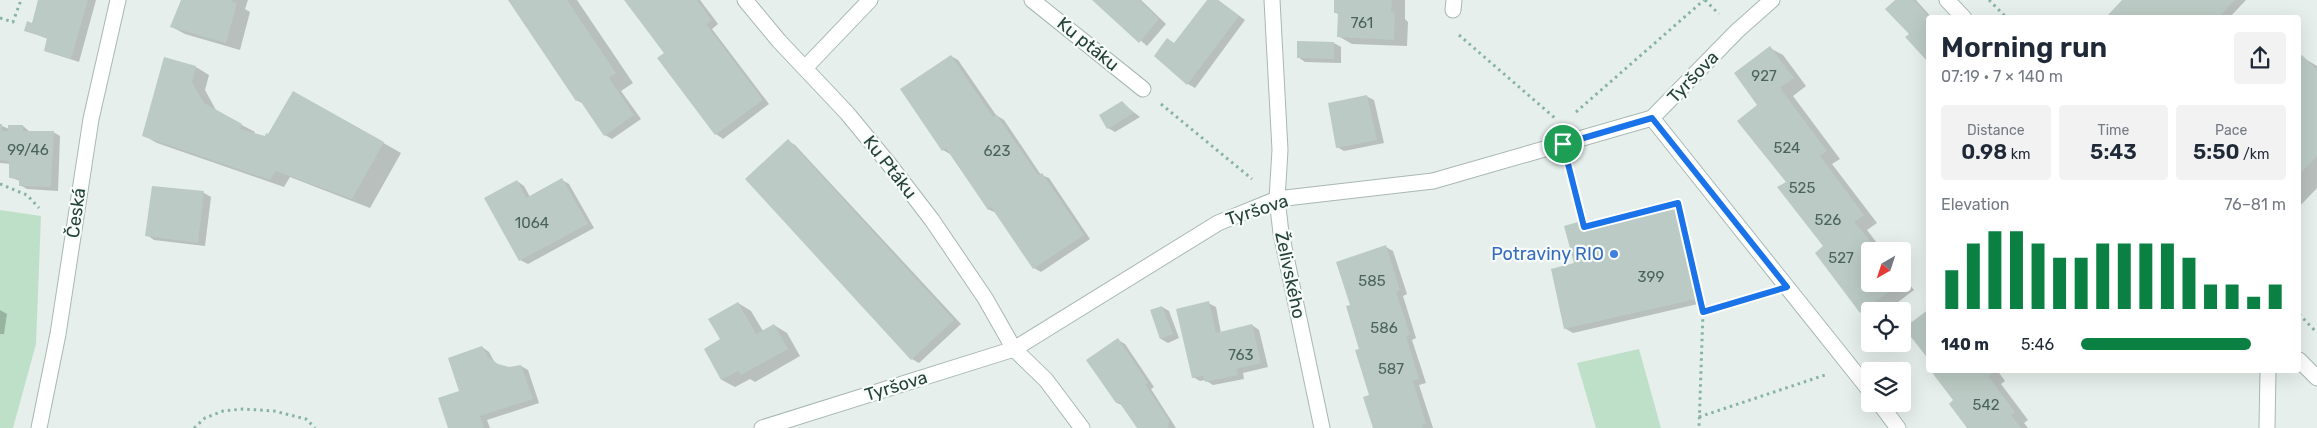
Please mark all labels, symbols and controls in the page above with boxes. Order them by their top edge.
street label: Ku ptáku [1053,12,1123,76]
house number: 761 [1351,14,1373,32]
text: Morning run [1941,31,2107,64]
button: share [2234,32,2286,84]
street label: Tyršova [1663,46,1723,108]
house number: 927 [1751,67,1777,85]
text: 07:19 · 7 × 140 m [1941,67,2063,86]
text: Distance [1967,122,2025,139]
text: Time [2098,122,2129,139]
text: Pace [2215,122,2247,139]
pin [1542,123,1584,165]
icon: arrive [1549,130,1577,158]
street label: Ku Ptáku [858,131,922,203]
house number: 524 [1774,139,1800,157]
text: 0.98 [1961,139,2007,164]
text: 5:43 [2090,139,2137,164]
text: 5:50 [2193,139,2239,164]
house number: 99/46 [7,141,49,159]
house number: 623 [984,142,1010,160]
text: km [2007,146,2030,163]
text: /km [2239,146,2269,163]
house number: 525 [1789,179,1815,197]
street label: Česká [62,187,90,239]
street label: Tyršova [1223,190,1291,230]
text: Elevation [1941,195,2010,214]
text: 76–81 m [2224,195,2286,214]
house number: 526 [1815,211,1841,229]
house number: 1064 [515,214,549,232]
street label: Želivského [1270,229,1310,321]
north arrow [1861,242,1911,292]
map controls [1861,242,1911,412]
place label: Potraviny RIO [1491,243,1604,265]
marker: Potraviny RIO [1608,248,1620,260]
house number: 527 [1828,249,1854,267]
house number: 399 [1638,268,1665,286]
house number: 585 [1358,272,1386,290]
button: locate [1861,302,1911,352]
house number: 586 [1370,319,1398,337]
text: 140 m [1941,335,1989,354]
text: 5:46 [2021,335,2054,354]
house number: 763 [1228,346,1254,364]
house number: 587 [1378,360,1404,378]
button: layers [1861,362,1911,412]
street label: Tyršova [862,366,930,406]
house number: 542 [1972,396,2000,414]

